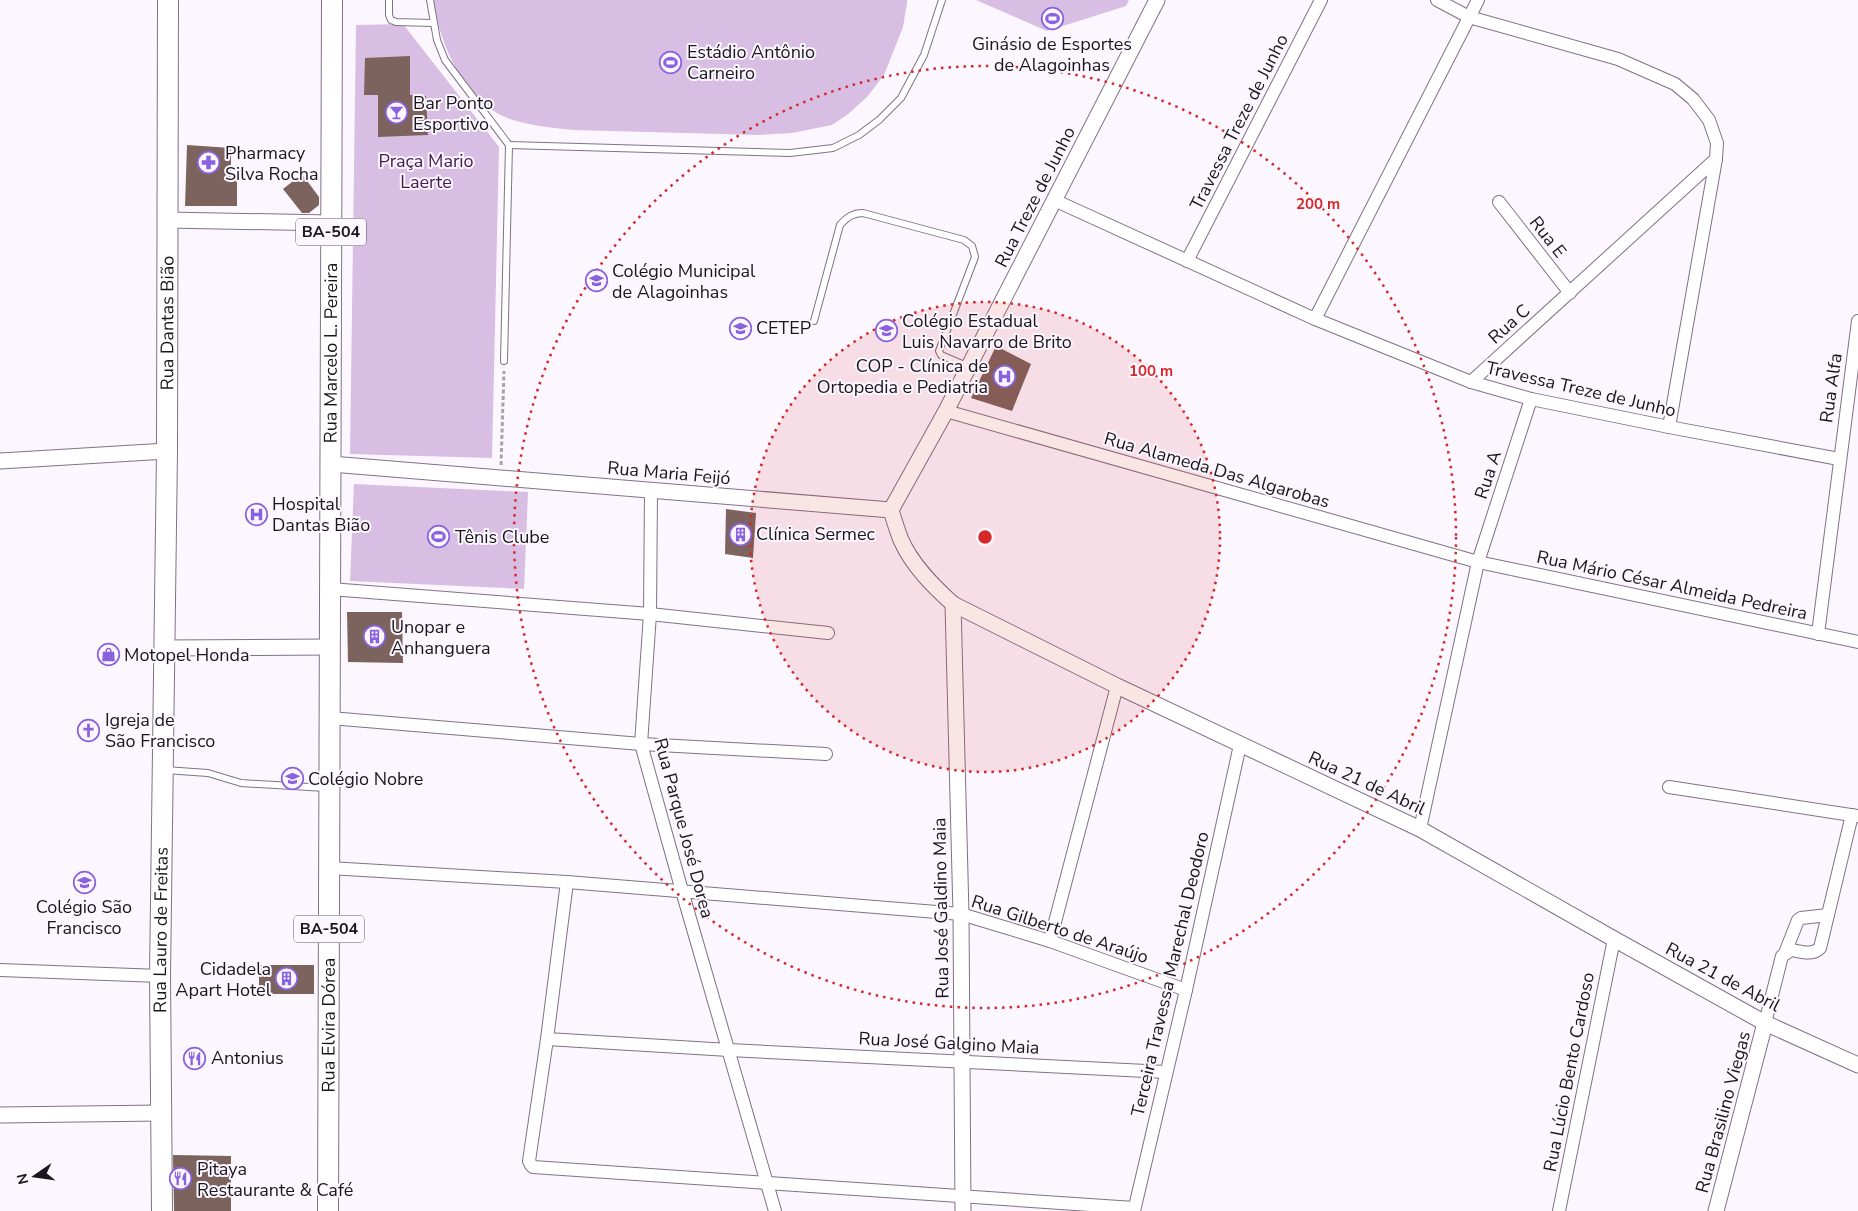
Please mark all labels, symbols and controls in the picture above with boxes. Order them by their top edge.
sports icon: Ginásio de Esportes de Alagoinhas [1040,7,1064,31]
street label: Travessa Treze de Junho [1184,30,1294,214]
place label: Ginásio de Esportes de Alagoinhas [972,32,1132,77]
place label: Estádio Antônio Carneiro [687,40,815,85]
sports icon: Estádio Antônio Carneiro [659,50,683,74]
place label: Bar Ponto Esportivo [413,91,493,136]
bar icon: Bar Ponto Esportivo [385,101,409,125]
street label: Rua Treze de Junho [989,122,1081,272]
place label: Pharmacy Silva Rocha [225,141,319,186]
park label: Praça Mario Laerte [378,149,474,194]
pharmacy icon: Pharmacy Silva Rocha [197,151,221,175]
text: 200 m [1296,194,1340,214]
street label: Rua E [1524,211,1572,263]
road number: BA-504 [296,218,366,246]
street label: Rua Dantas Bião [155,256,179,390]
place label: Colégio Municipal de Alagoinhas [612,259,756,304]
street label: Rua Marcelo L. Pereira [319,263,343,443]
school or university icon: Colégio Municipal de Alagoinhas [584,269,608,293]
street label: Rua C [1483,299,1535,349]
place label: Colégio Estadual Luis Navarro de Brito [902,309,1072,354]
school or university icon: CETEP [728,316,752,340]
place label: CETEP [756,316,811,340]
school or university icon: Colégio Estadual Luis Navarro de Brito [874,319,898,343]
street label: Rua Alfa [1814,352,1848,424]
place label: COP - Clínica de Ortopedia e Pediatria [817,354,988,399]
street label: Travessa Treze de Junho [1484,355,1678,423]
text: 100 m [1129,361,1173,381]
hospital icon: COP - Clínica de Ortopedia e Pediatria [992,364,1016,388]
street label: Rua Alameda Das Algarobas [1101,426,1333,514]
street label: Rua A [1469,448,1507,502]
street label: Rua Maria Feijó [606,456,732,490]
place label: Hospital Dantas Bião [272,492,370,537]
hospital icon: Hospital Dantas Bião [244,502,268,526]
building icon: Clínica Sermec [728,522,752,546]
place label: Clínica Sermec [756,522,875,546]
sports icon: Tênis Clube [427,525,451,549]
place label: Tênis Clube [455,525,549,549]
centre of rings [976,528,994,546]
street label: Rua Mário César Almeida Pedreira [1534,545,1810,625]
place label: Unopar e Anhanguera [391,615,490,660]
building icon: Unopar e Anhanguera [363,625,387,649]
shop icon: Motopel Honda [96,643,120,667]
place label: Motopel Honda [124,643,250,667]
place label: Igreja de São Francisco [105,708,215,753]
church icon: Igreja de São Francisco [77,718,101,742]
street label: Rua Parque José Dorea [648,735,720,921]
street label: Rua 21 de Abril [1304,745,1430,821]
school or university icon: Colégio Nobre [280,767,304,791]
place label: Colégio Nobre [308,767,423,791]
street label: Rua José Galdino Maia [927,817,955,999]
street label: Terceira Travessa Marechal Deodoro [1125,829,1215,1119]
street label: Rua Lauro de Freitas [148,847,174,1013]
school or university icon: Colégio São Francisco [72,870,96,894]
street label: Rua Gilberto de Araújo [968,889,1152,969]
place label: Colégio São Francisco [36,895,132,940]
road number: BA-504 [294,916,364,942]
street label: Rua 21 de Abril [1661,937,1785,1018]
place label: Cidadela Apart Hotel [175,957,272,1002]
street label: Rua Elvira Dórea [316,958,341,1092]
building icon: Cidadela Apart Hotel [275,967,299,991]
street label: Rua Lúcio Bento Cardoso [1538,970,1600,1174]
street label: Rua José Galgino Maia [858,1026,1040,1060]
street label: Rua Brasilino Viegas [1690,1028,1756,1196]
restaurant icon: Antonius [183,1046,207,1070]
place label: Antonius [211,1046,284,1070]
north arrow [10,1151,60,1201]
place label: Pitaya Restaurante & Café [197,1157,353,1202]
restaurant icon: Pitaya Restaurante & Café [169,1167,193,1191]
text: N [12,1172,33,1186]

